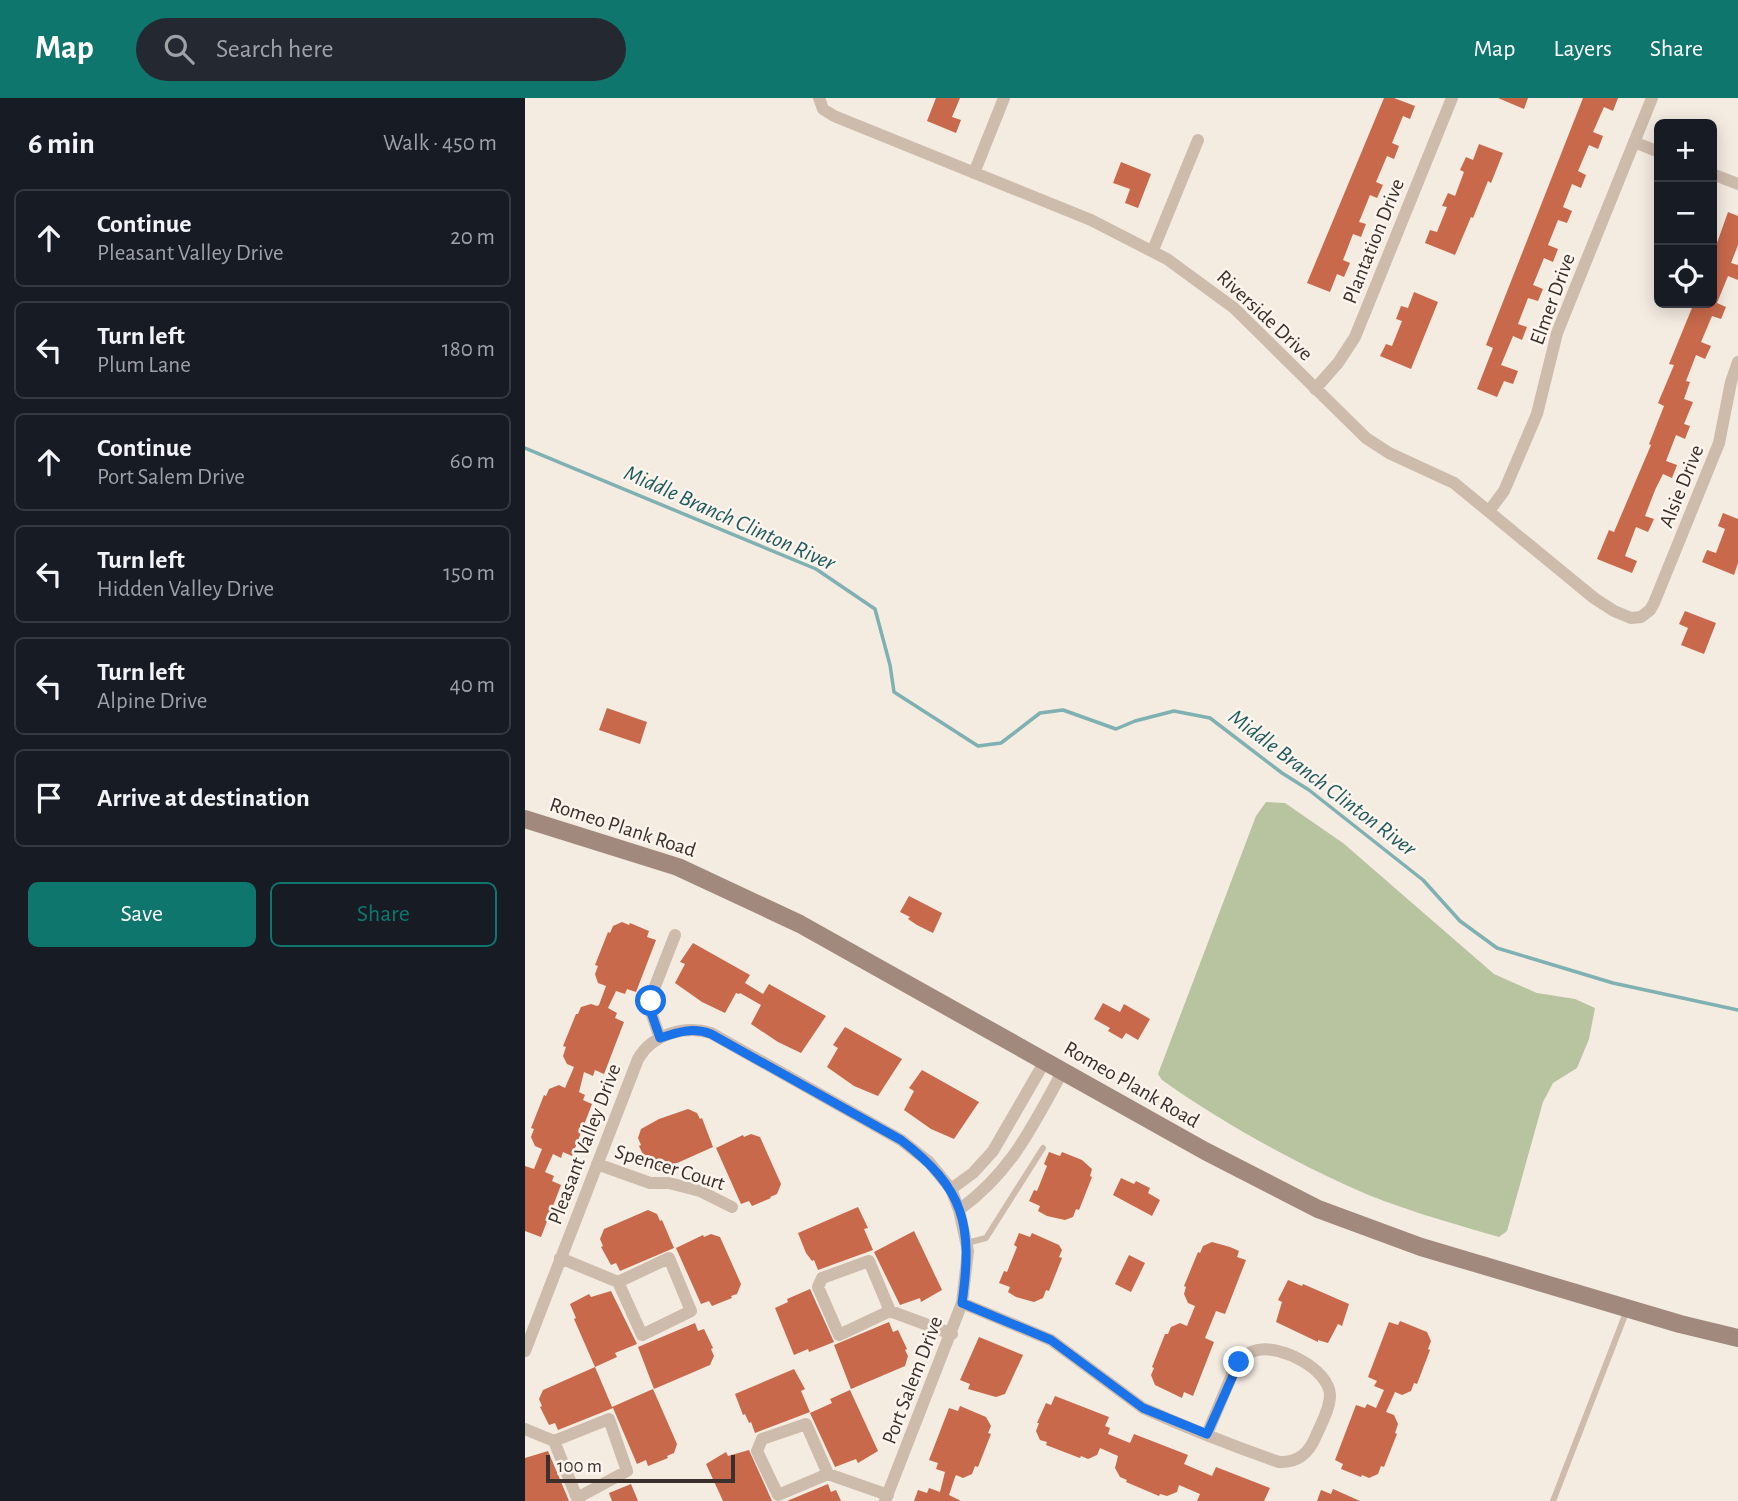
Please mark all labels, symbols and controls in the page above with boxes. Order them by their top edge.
search box [136,18,626,81]
icon: search [160,30,198,68]
text: Map [35,32,94,65]
text: Search here [216,36,334,62]
text: Map [1473,37,1515,61]
text: Layers [1553,37,1612,61]
text: Share [1650,37,1703,61]
map controls [1654,119,1717,308]
button: + [1654,119,1717,182]
text: 6 min [28,129,95,159]
text: Walk · 450 m [383,132,497,155]
street label: Plantation Drive [1339,176,1408,307]
button: − [1654,182,1717,245]
text: Continue [97,211,192,237]
icon: ahead [30,219,68,257]
text: 20 m [450,226,495,249]
text: Pleasant Valley Drive [97,242,284,265]
button: locate [1654,245,1717,308]
street label: Elmer Drive [1526,251,1579,348]
street label: Riverside Drive [1213,266,1317,365]
text: Turn left [97,323,185,349]
icon: left [30,331,68,369]
text: 180 m [442,338,495,361]
text: Plum Lane [97,354,191,377]
text: Continue [97,435,192,461]
street label: Alsie Drive [1655,442,1707,530]
icon: ahead [30,443,68,481]
text: 60 m [450,450,495,473]
water label: Middle Branch Clinton River [620,461,839,576]
text: Port Salem Drive [97,466,245,489]
text: Turn left [97,547,185,573]
icon: left [30,555,68,593]
text: 150 m [443,562,495,585]
text: Hidden Valley Drive [97,578,274,601]
text: Turn left [97,659,185,685]
icon: left [30,667,68,705]
text: 40 m [450,674,495,697]
text: Alpine Drive [97,690,207,713]
water label: Middle Branch Clinton River [1224,705,1421,861]
icon: arrive [30,779,68,817]
text: Arrive at destination [97,785,310,811]
street label: Romeo Plank Road [547,794,699,861]
button: Save [28,882,256,947]
button: Share [270,882,497,947]
route start [635,985,666,1016]
street label: Romeo Plank Road [1060,1037,1203,1132]
street label: Pleasant Valley Drive [544,1061,625,1227]
street label: Spencer Court [612,1141,728,1194]
street label: Port Salem Drive [878,1313,946,1447]
route end [1223,1346,1254,1377]
scale bar [546,1452,735,1484]
text: 100 m [557,1457,602,1476]

